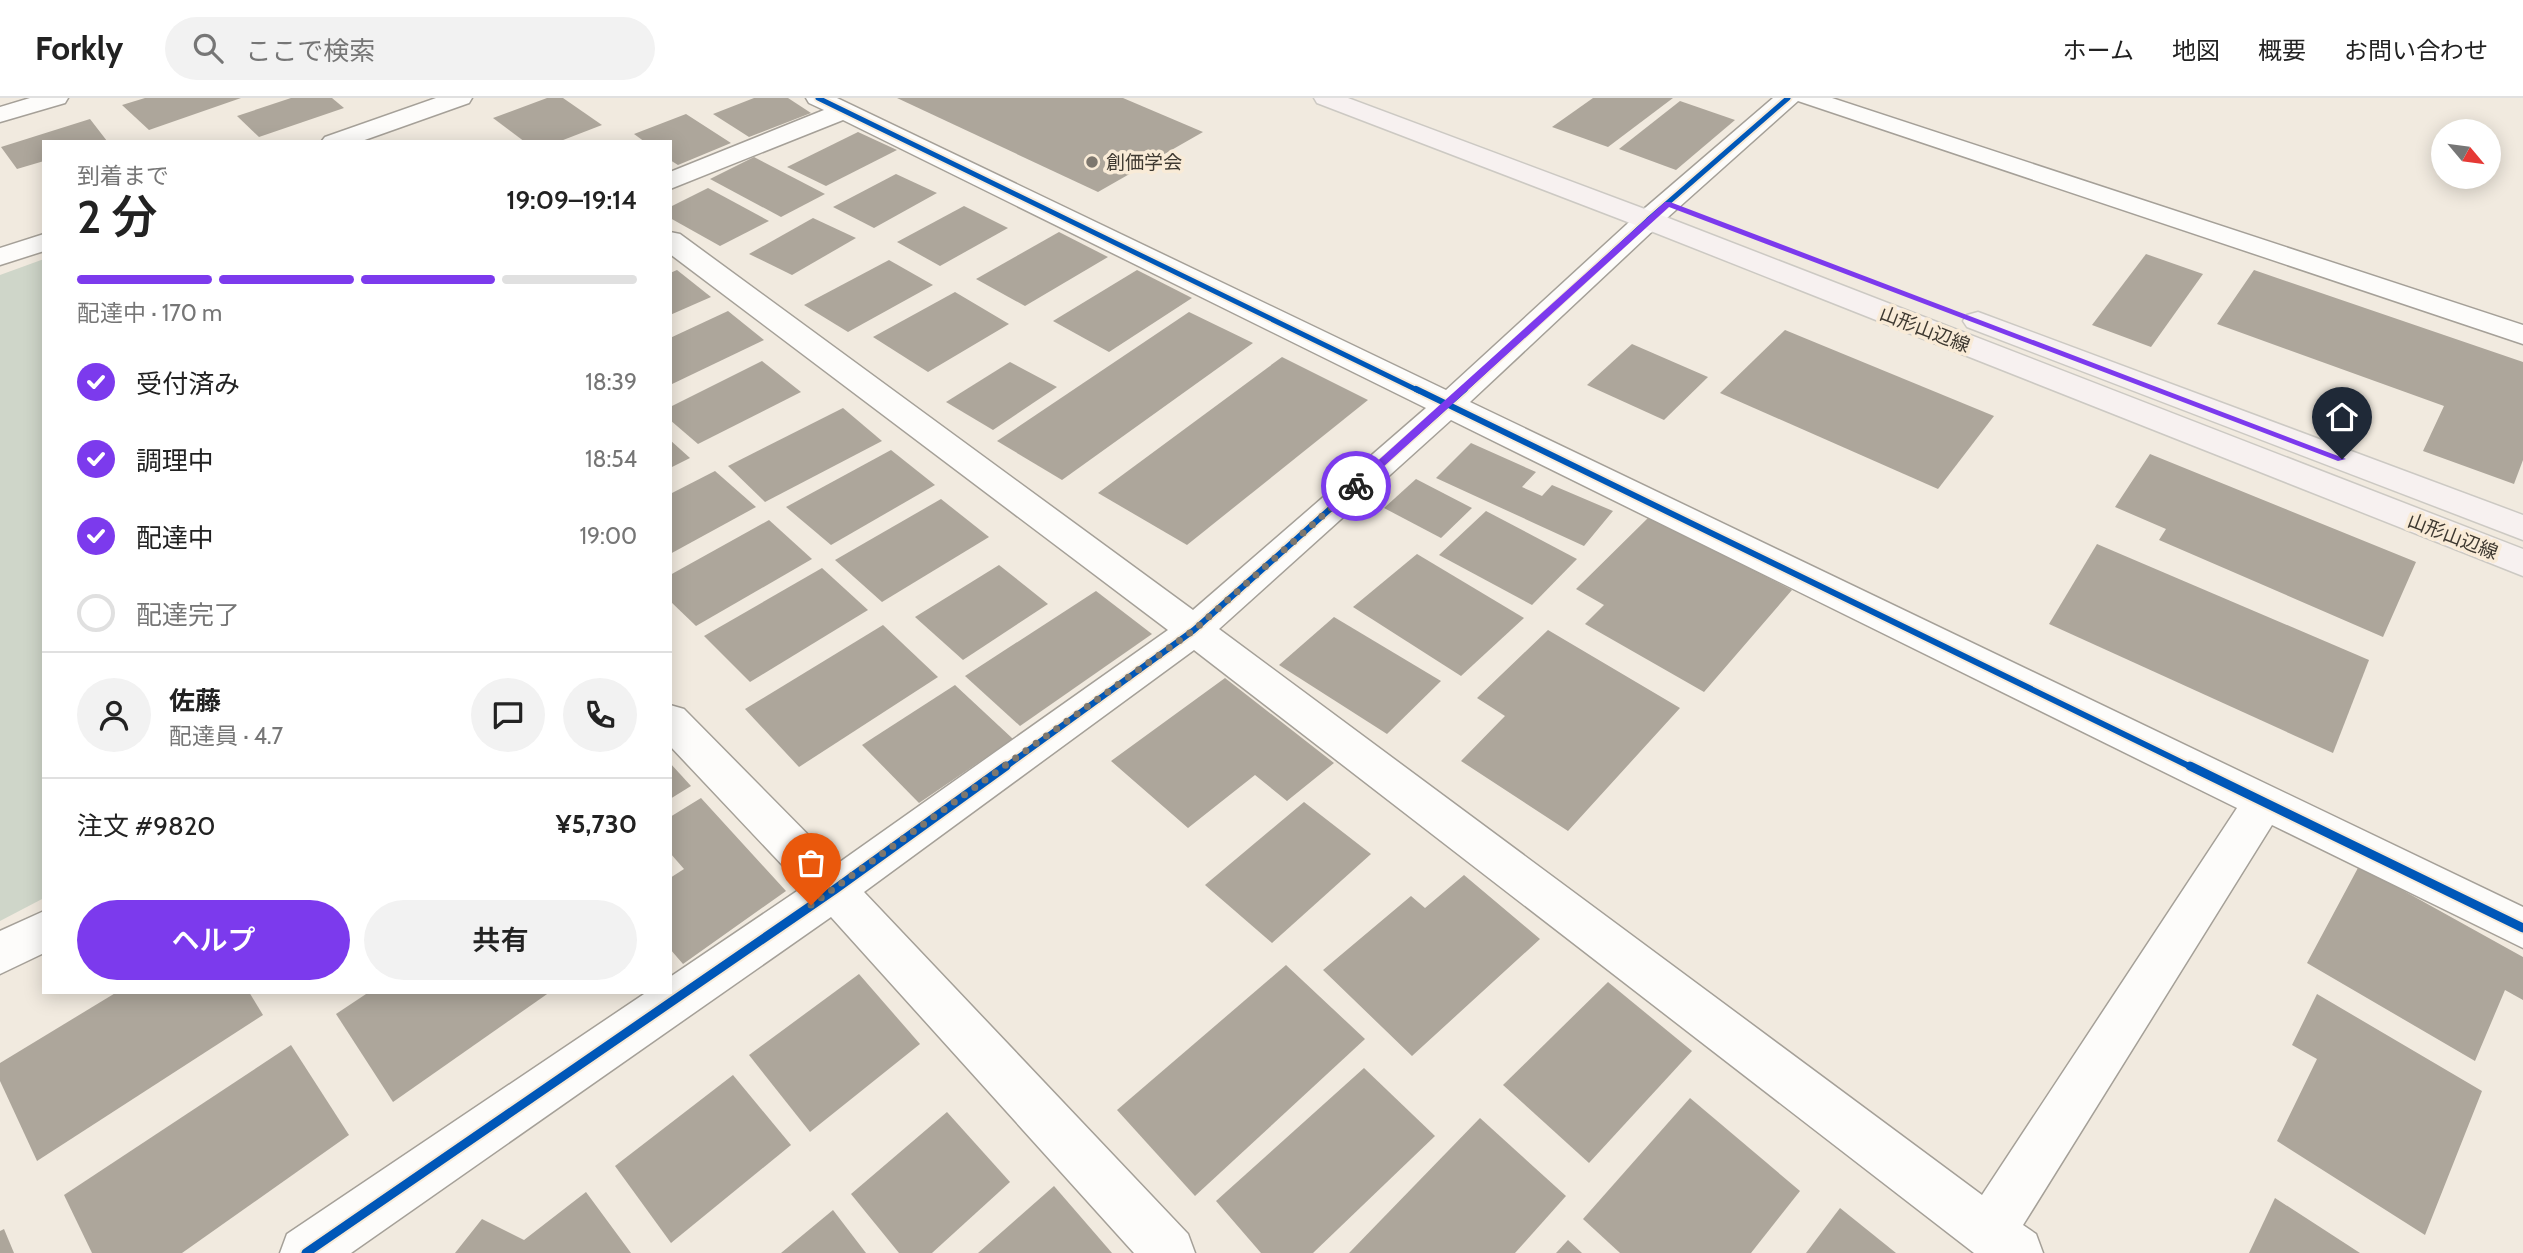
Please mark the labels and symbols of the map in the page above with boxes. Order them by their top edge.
north arrow [2431,119,2501,189]
place label: 創価学会 [1106,151,1182,174]
marker: 創価学会 [1084,154,1100,170]
street label: 山形山辺線 [1876,302,1973,357]
pin [2312,387,2372,459]
courier [1321,451,1391,521]
street label: 山形山辺線 [2404,509,2501,564]
pin [781,833,841,905]

